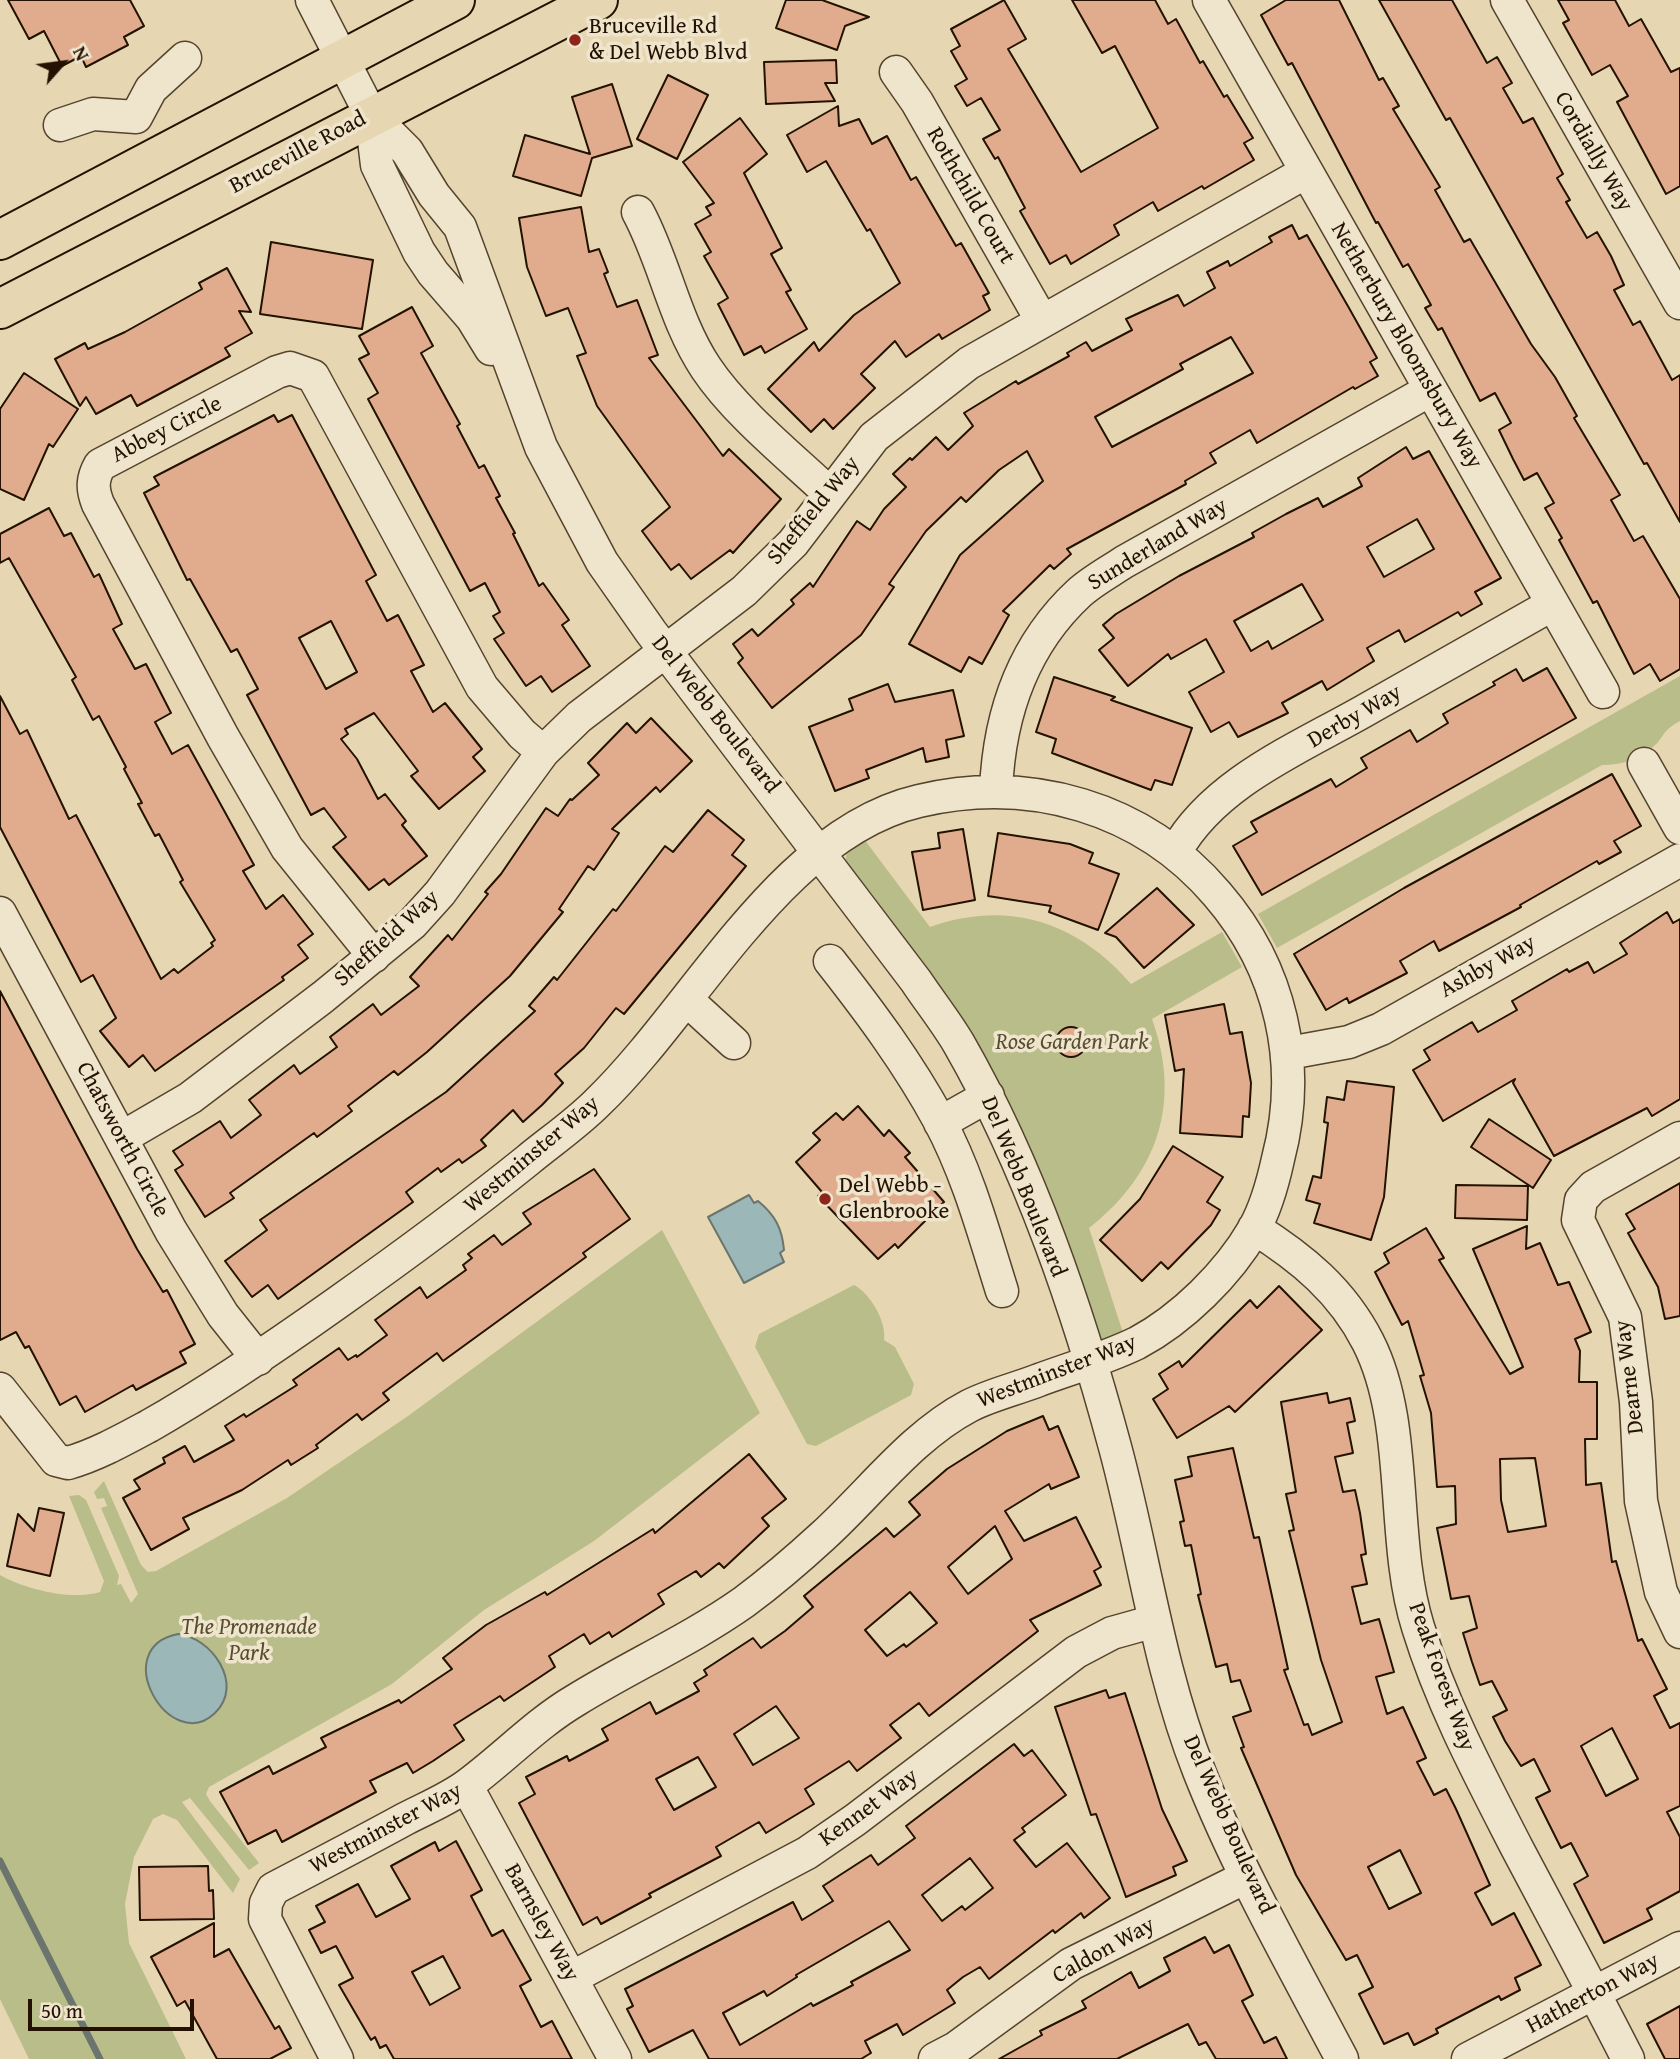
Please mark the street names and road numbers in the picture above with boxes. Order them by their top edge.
street label: Cordially Way [1548,87,1638,217]
street label: Bruceville Road [225,105,371,201]
street label: Rothchild Court [920,123,1020,269]
street label: Netherbury Bloomsbury Way [1324,218,1488,474]
street label: Abbey Circle [107,390,227,470]
street label: Sheffield Way [762,451,866,571]
street label: Sunderland Way [1083,493,1233,597]
street label: Del Webb Boulevard [645,631,785,799]
street label: Derby Way [1303,679,1407,755]
street label: Sheffield Way [329,885,445,993]
street label: Ashby Way [1435,929,1541,1005]
street label: Chatsworth Circle [69,1058,175,1222]
street label: Westminster Way [459,1090,605,1220]
street label: Del Webb Boulevard [974,1093,1072,1281]
street label: Dearne Way [1609,1318,1651,1436]
street label: Westminster Way [973,1329,1141,1415]
street label: Peak Forest Way [1401,1599,1481,1755]
street label: Del Webb Boulevard [1176,1731,1280,1919]
street label: Kennet Way [814,1763,924,1853]
street label: Westminster Way [305,1777,467,1881]
street label: Barnsley Way [497,1859,585,1987]
street label: Caldon Way [1048,1912,1160,1990]
street label: Hatherton Way [1522,1947,1664,2041]

